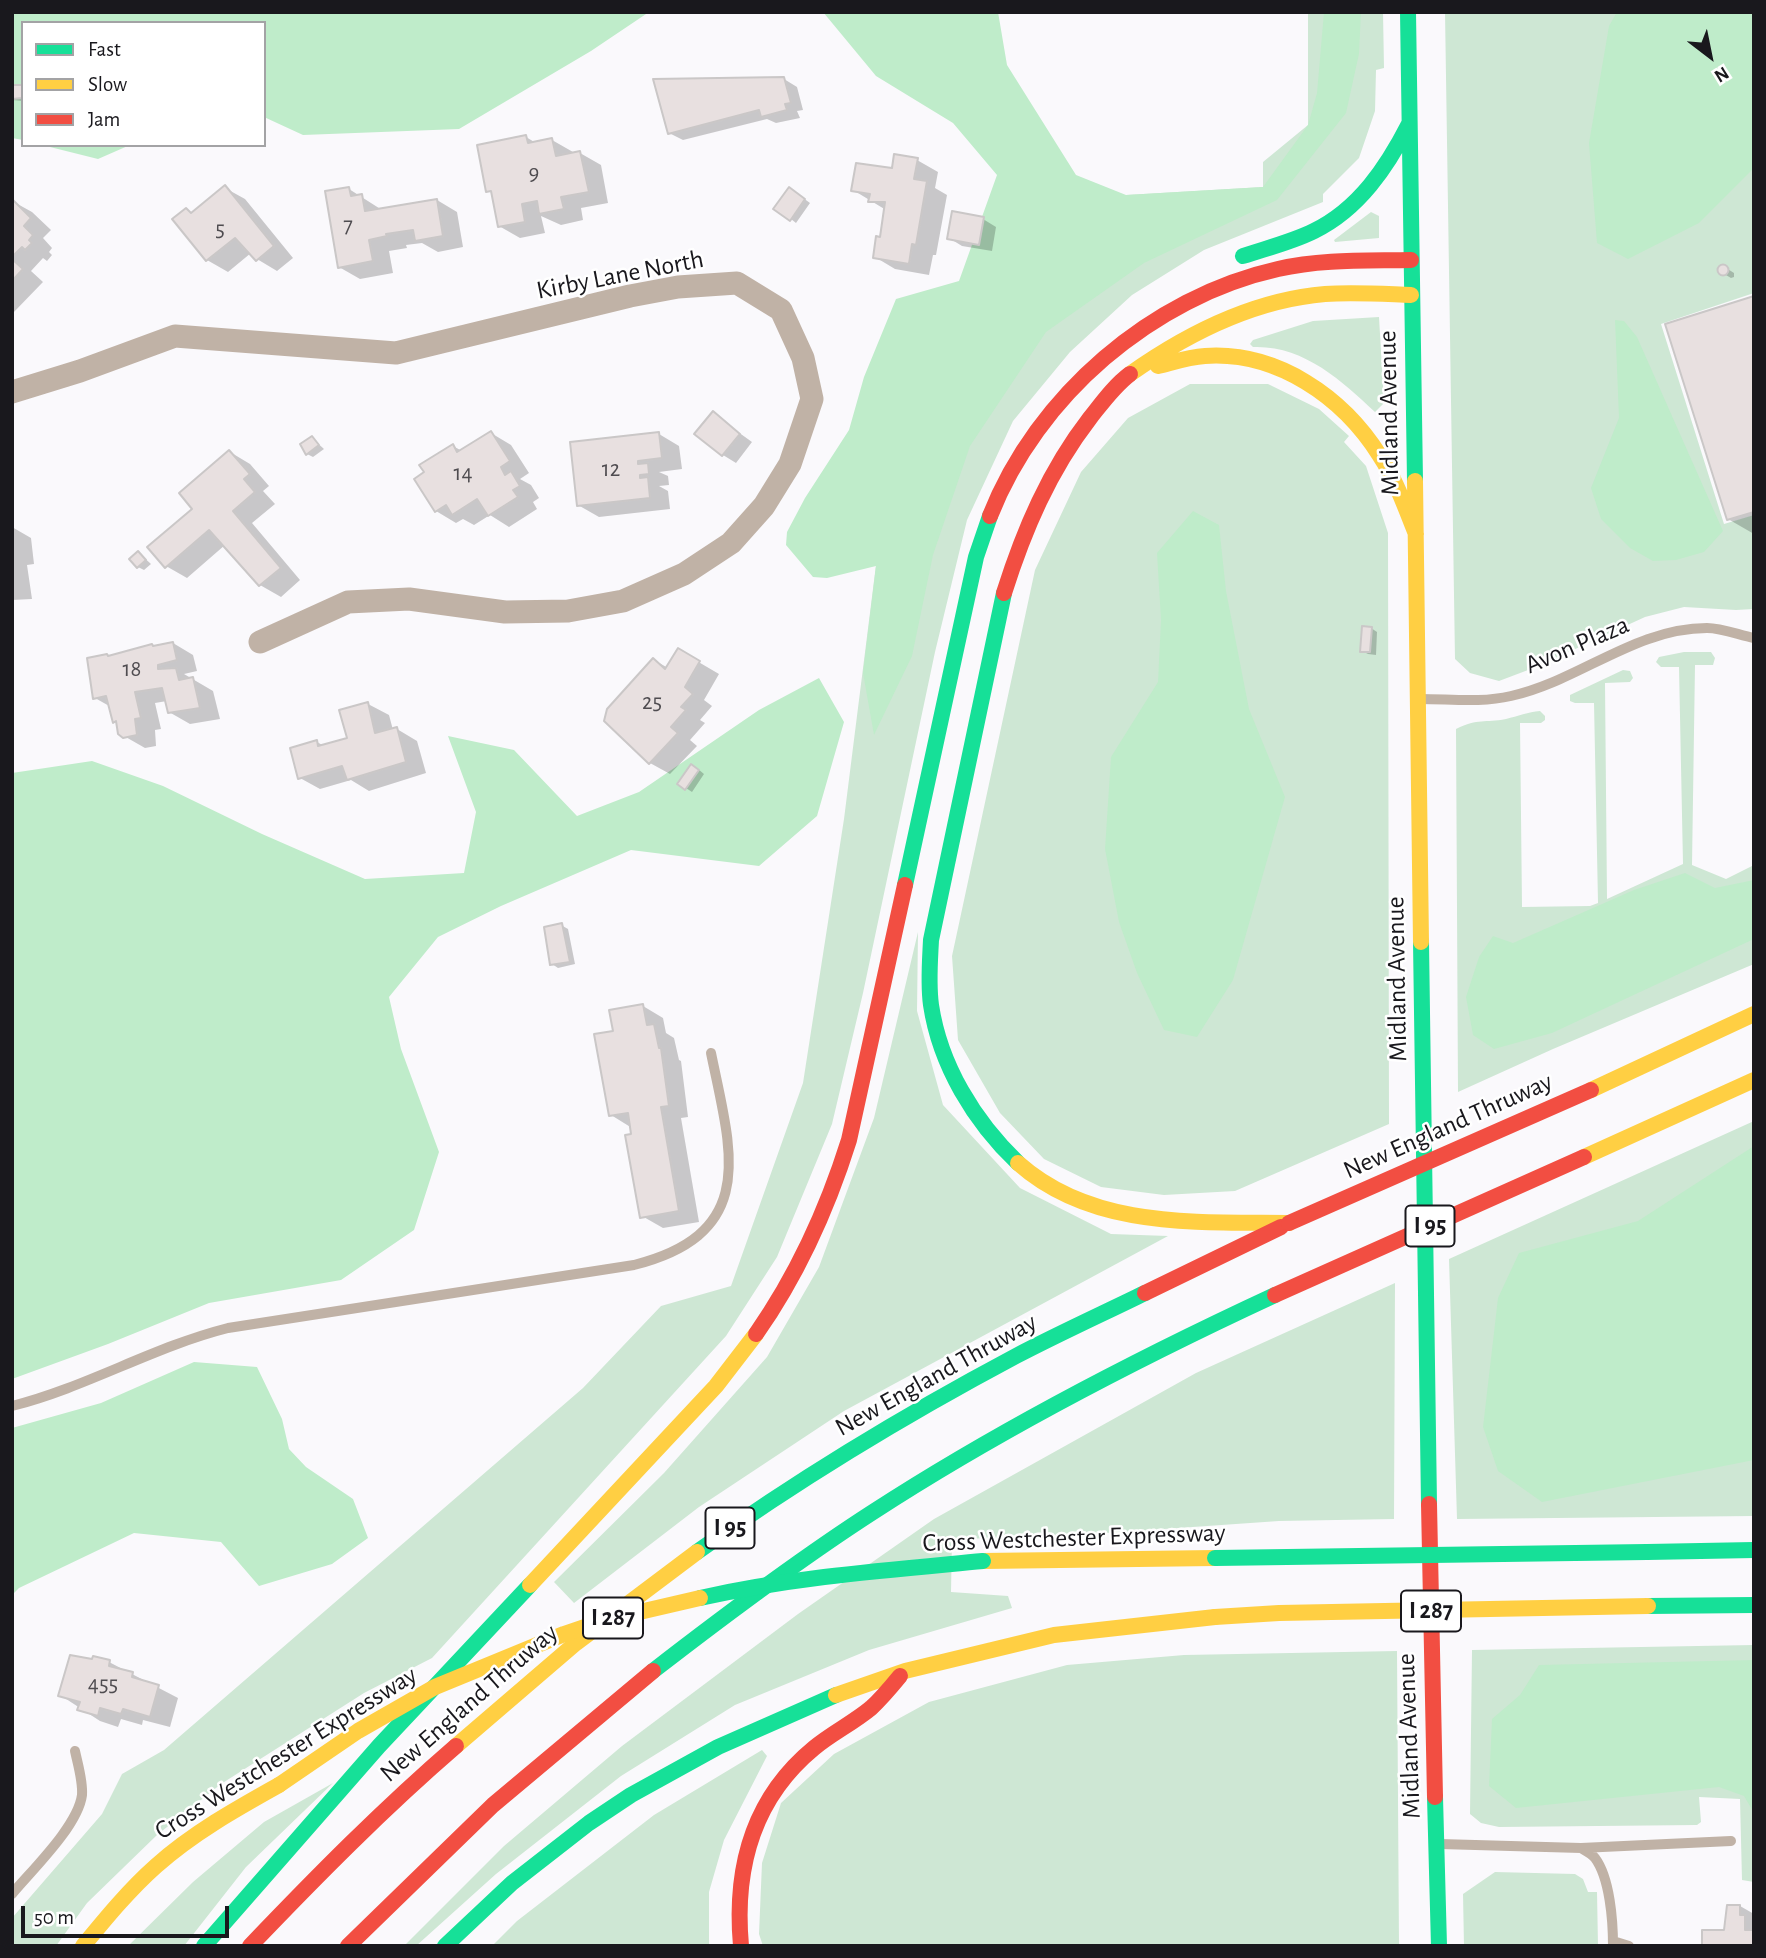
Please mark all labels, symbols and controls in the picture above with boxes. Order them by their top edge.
legend [21,21,266,147]
north arrow [1675,21,1745,91]
text: Fast [88,39,121,60]
text: N [1711,63,1732,86]
text: Slow [88,74,127,95]
text: Jam [88,109,120,130]
house number: 9 [529,159,539,187]
house number: 7 [343,211,353,239]
house number: 5 [215,215,225,243]
street label: Kirby Lane North [534,244,706,306]
street label: Midland Avenue [1372,330,1406,496]
house number: 12 [602,455,620,483]
house number: 14 [454,459,472,487]
street label: Avon Plaza [1520,609,1634,681]
house number: 18 [123,655,141,683]
house number: 25 [642,688,662,716]
street label: Midland Avenue [1380,896,1414,1062]
street label: New England Thruway [1339,1066,1557,1186]
road number: I 95 [1406,1206,1454,1246]
street label: New England Thruway [830,1307,1042,1443]
road number: I 95 [706,1508,754,1548]
street label: Cross Westchester Expressway [922,1517,1226,1559]
road number: I 287 [1401,1590,1461,1632]
road number: I 287 [583,1598,643,1638]
street label: New England Thruway [374,1617,564,1789]
street label: Midland Avenue [1391,1653,1427,1819]
street label: Cross Westchester Expressway [149,1659,423,1847]
house number: 455 [88,1670,118,1698]
scale bar [24,1892,233,1936]
text: 50 m [34,1907,74,1928]

